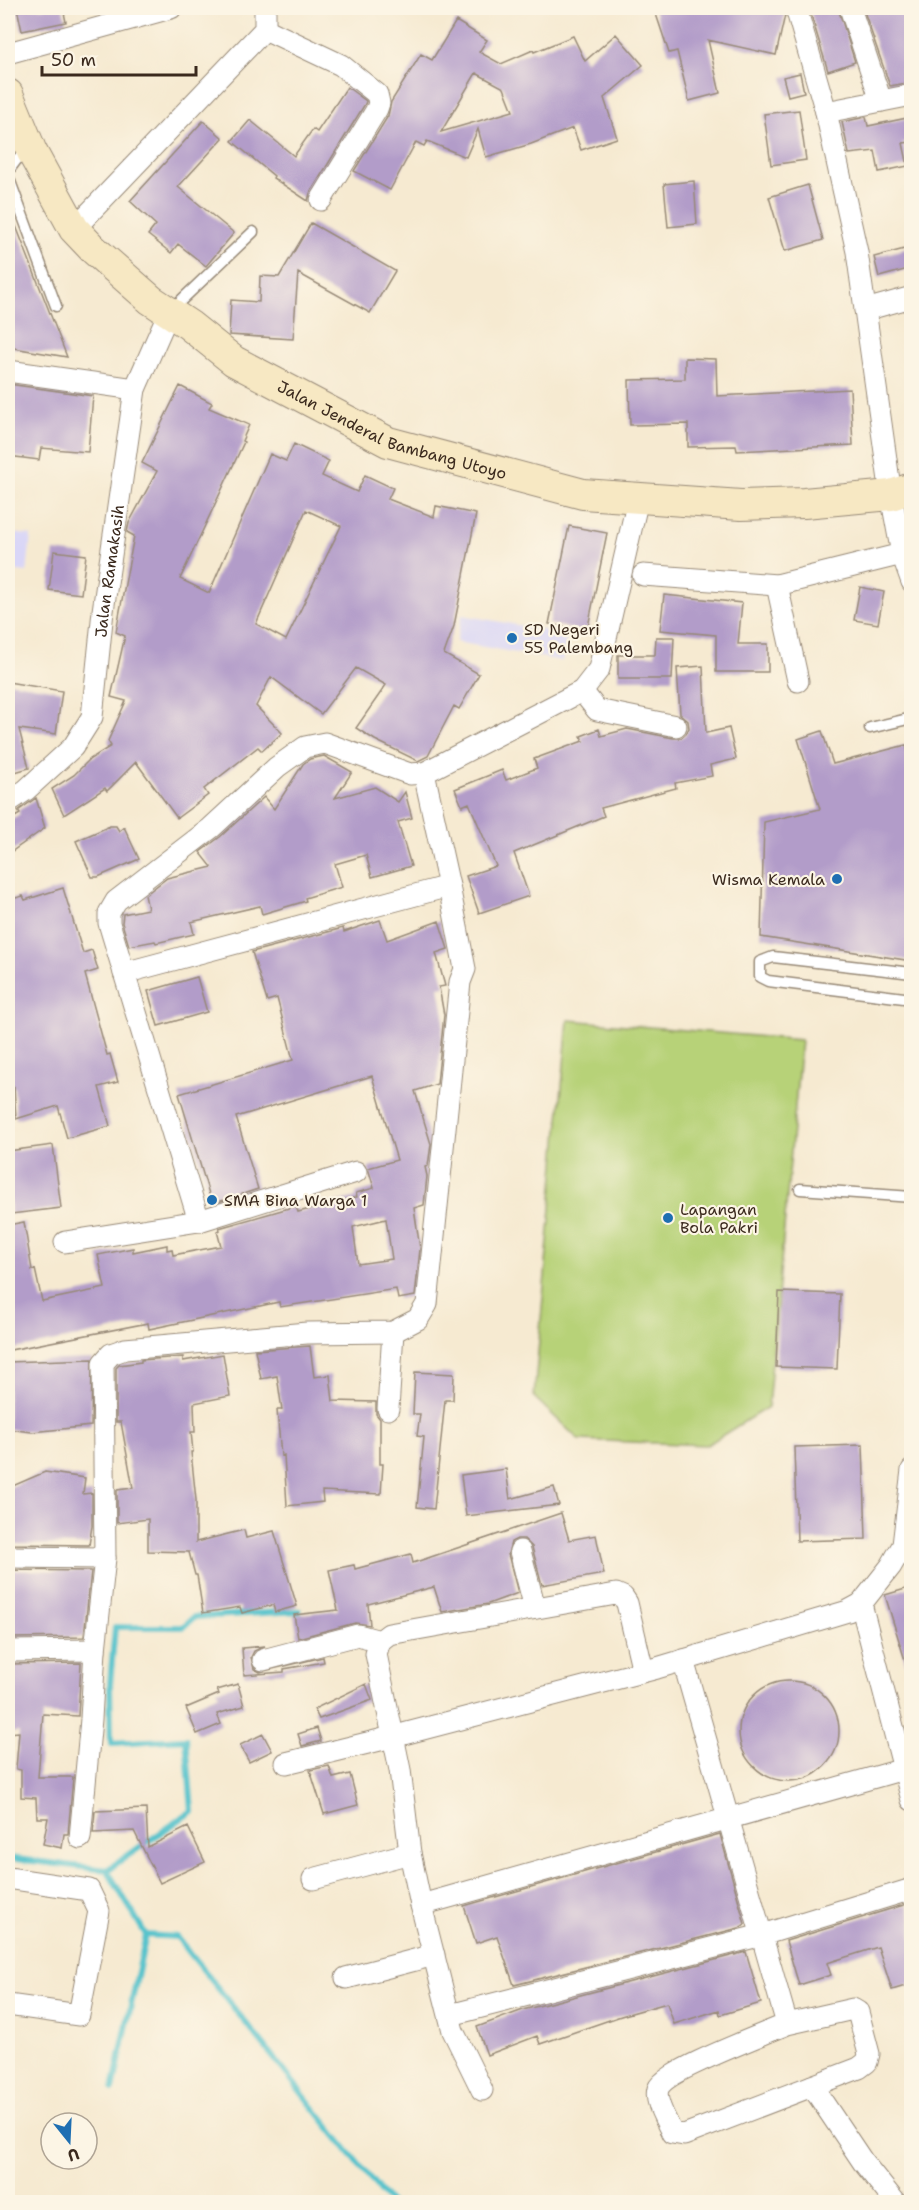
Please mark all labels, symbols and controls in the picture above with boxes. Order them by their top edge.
scale bar [42,39,196,77]
text: 50 m [51,48,96,72]
street label: Jalan Jenderal Bambang Utoyo [274,375,509,484]
street label: Jalan Ramakasih [90,503,129,638]
place label: SD Negeri 55 Palembang [524,619,633,658]
marker: SD Negeri 55 Palembang [505,631,519,645]
place label: Wisma Kemala [712,869,825,890]
marker: Wisma Kemala [830,872,844,886]
place label: SMA Bina Warga 1 [224,1190,367,1211]
marker: SMA Bina Warga 1 [205,1193,219,1207]
place label: Lapangan Bola Pakri [680,1199,758,1238]
marker: Lapangan Bola Pakri [661,1211,675,1225]
north arrow [39,2111,99,2171]
text: U [65,2143,82,2166]

